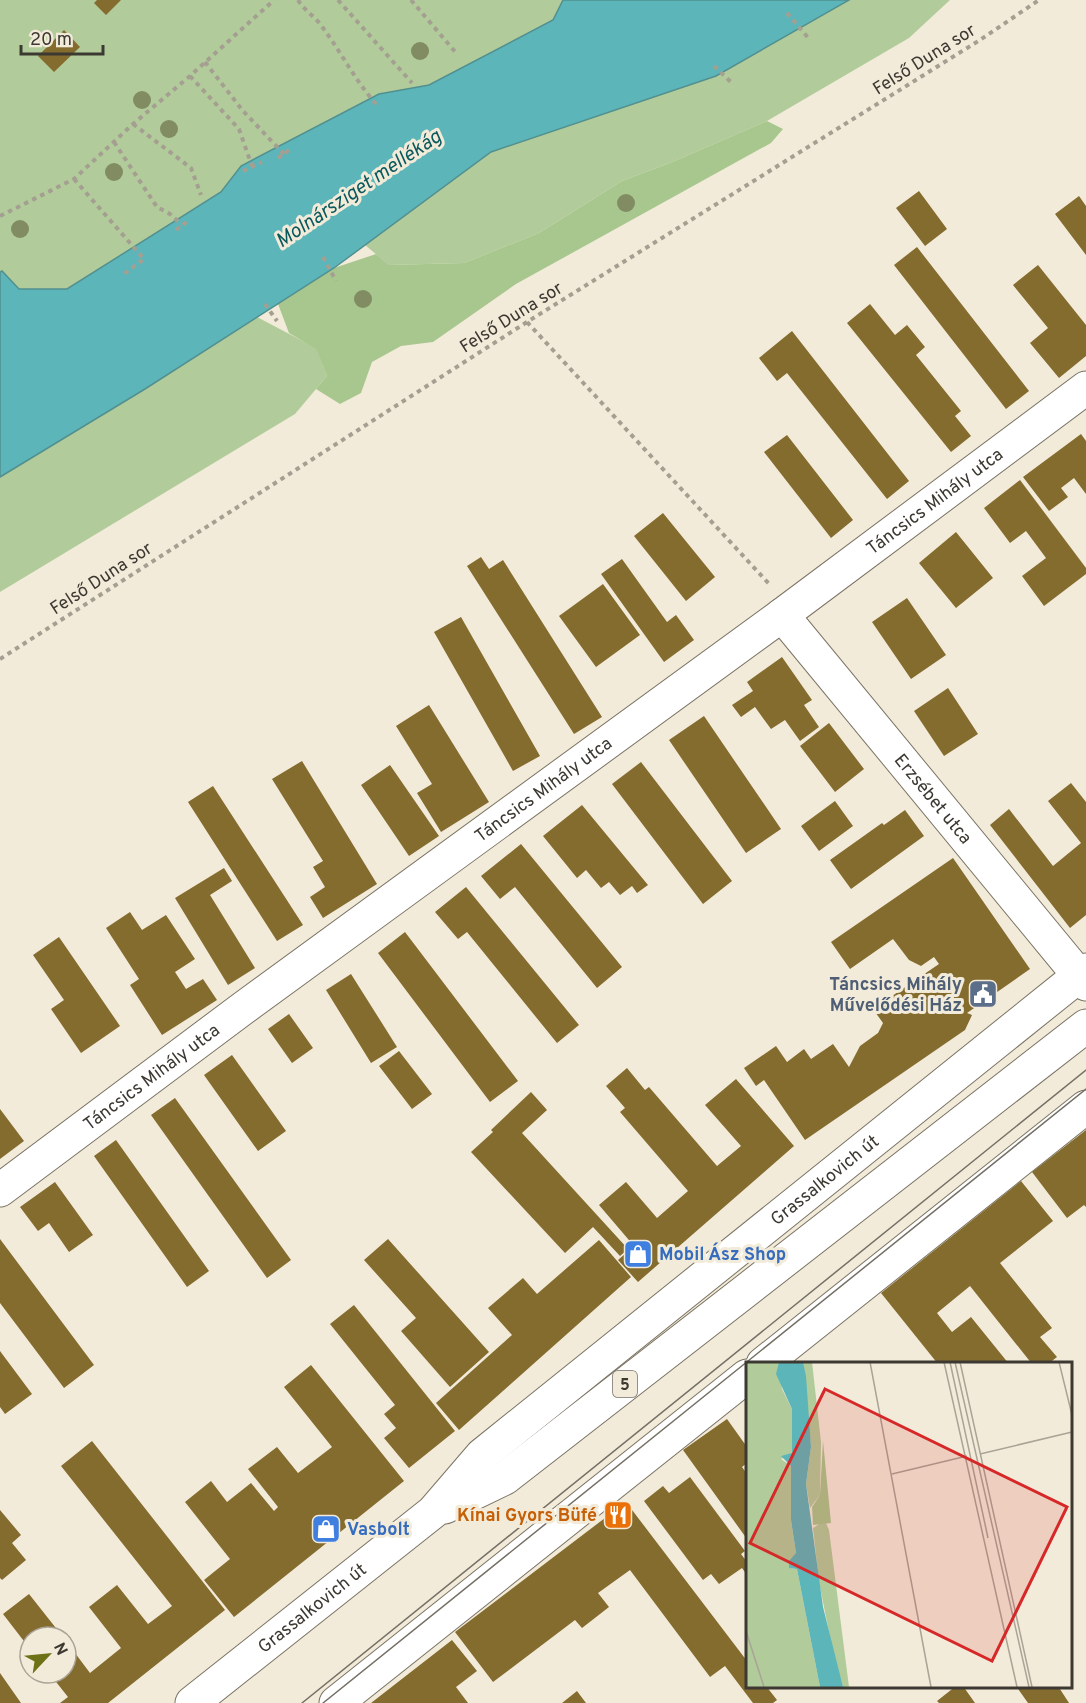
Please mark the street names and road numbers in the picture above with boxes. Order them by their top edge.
street label: Felső Duna sor [869,19,981,101]
street label: Felső Duna sor [456,277,568,359]
street label: Táncsics Mihály utca [863,444,1008,561]
street label: Felső Duna sor [46,538,157,621]
street label: Táncsics Mihály utca [471,733,617,848]
street label: Erzsébet utca [888,750,976,850]
street label: Táncsics Mihály utca [79,1019,225,1137]
street label: Grassalkovich út [767,1131,884,1232]
road number: 5 [613,1371,637,1397]
street label: Grassalkovich út [254,1559,372,1659]

